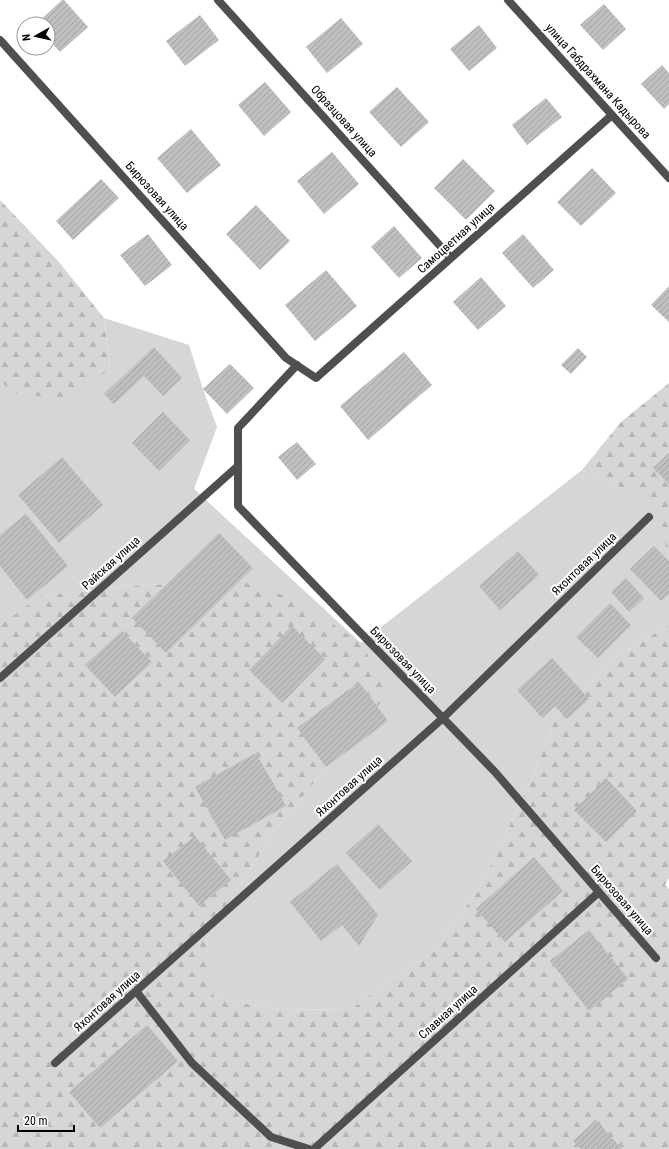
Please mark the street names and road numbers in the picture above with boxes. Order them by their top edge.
street label: улица Габдрахмана Кадырова [543,21,654,142]
street label: Образцовая улица [308,82,380,160]
street label: Бирюзовая улица [122,159,192,234]
street label: Самоцветная улица [415,200,498,276]
street label: Яхонтовая улица [549,530,619,598]
street label: Райская улица [79,533,143,593]
street label: Бирюзовая улица [367,624,439,697]
street label: Яхонтовая улица [313,752,385,819]
street label: Бирюзовая улица [588,862,656,938]
street label: Яхонтовая улица [71,967,143,1034]
street label: Славная улица [416,982,480,1042]

